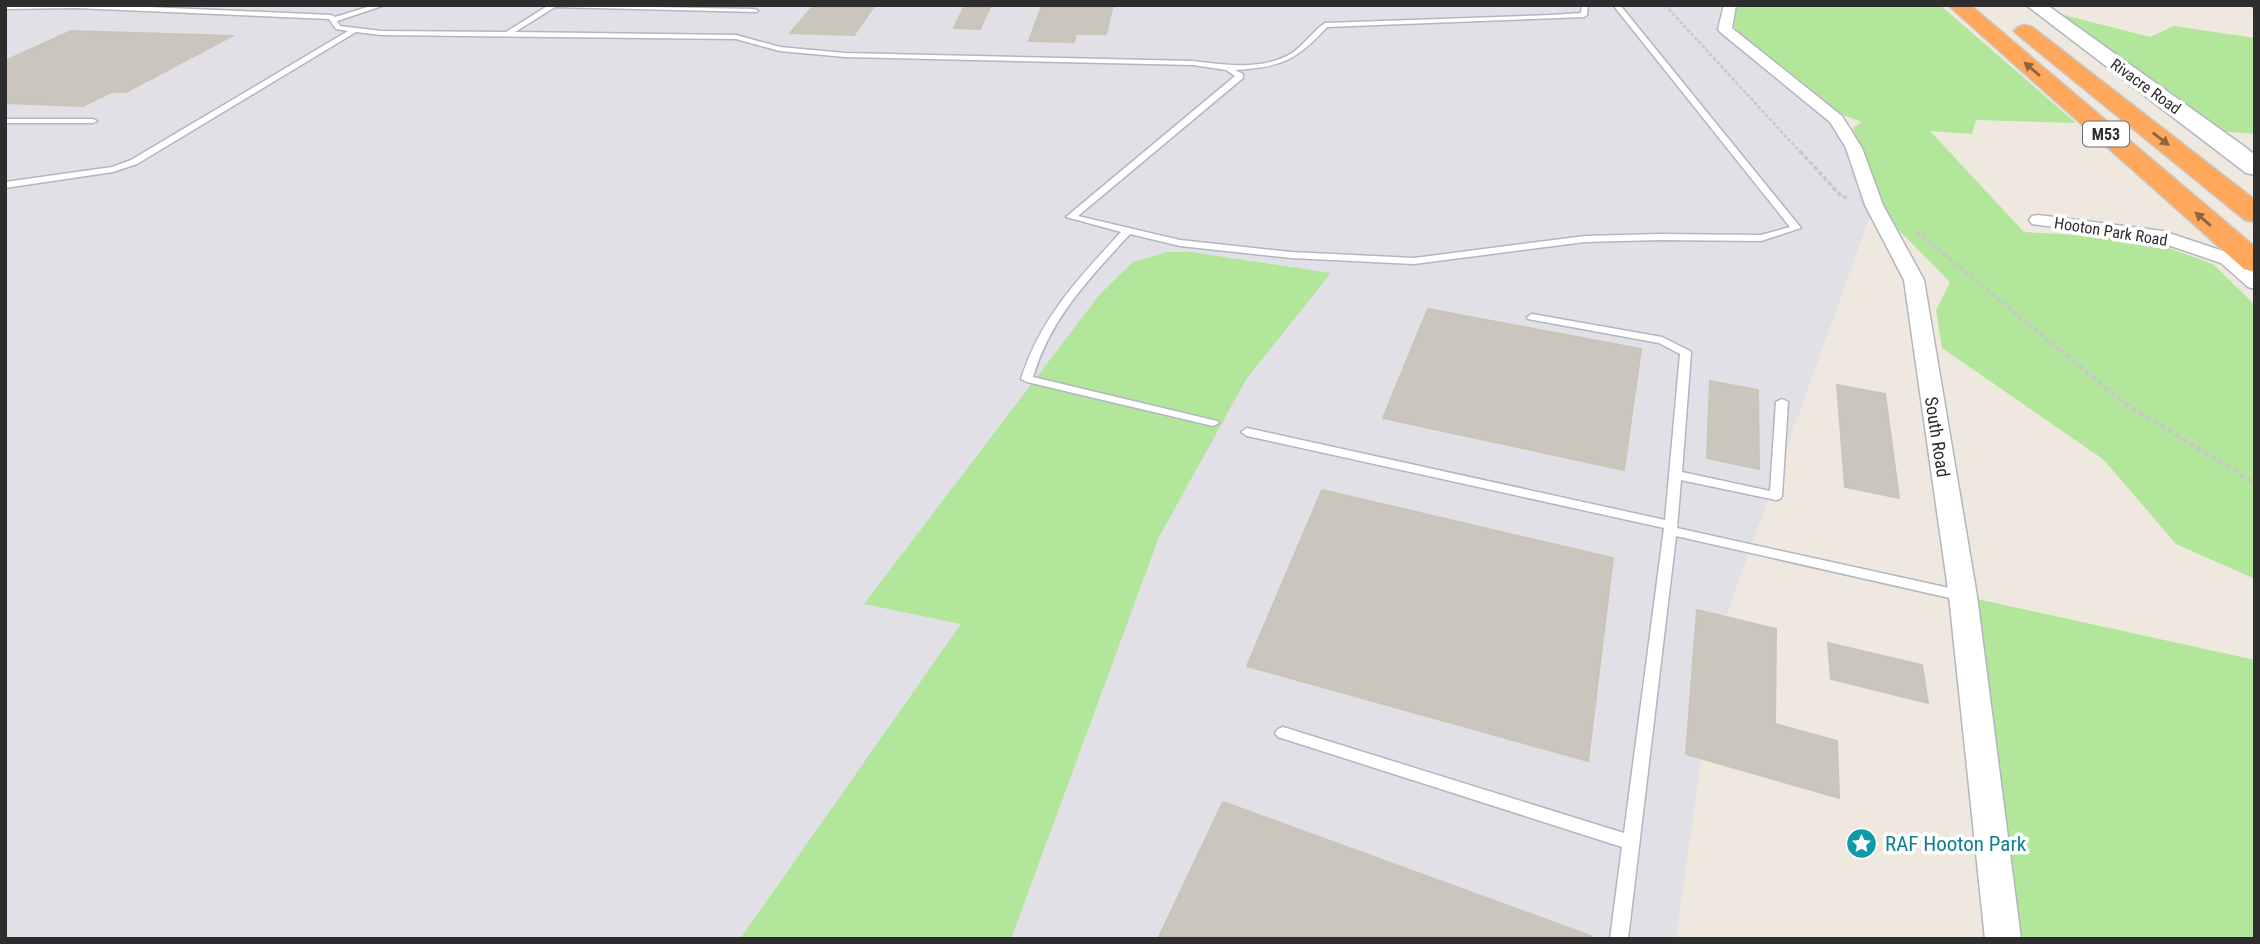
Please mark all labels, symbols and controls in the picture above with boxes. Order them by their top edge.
street label: Rivacre Road [2107,55,2184,118]
one-way arrow [2023,62,2040,77]
road number: M53 [2083,122,2129,146]
one-way arrow [2152,132,2170,147]
one-way arrow [2195,212,2212,227]
street label: Hooton Park Road [2053,213,2169,250]
street label: South Road [1921,395,1954,479]
place icon: RAF Hooton Park [1845,827,1879,861]
place label: RAF Hooton Park [1885,832,2027,856]

